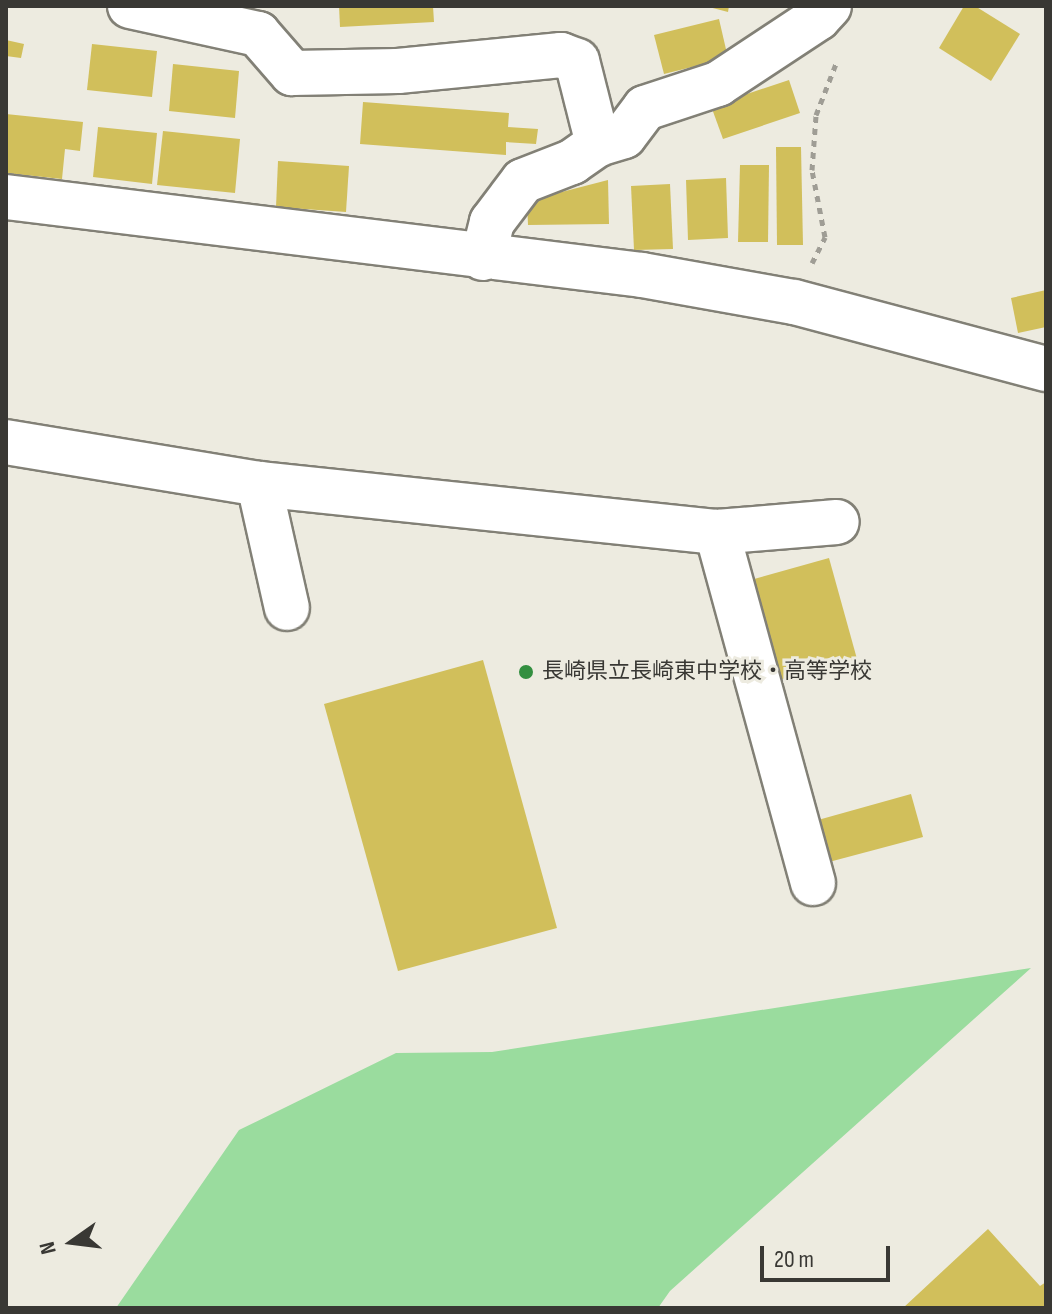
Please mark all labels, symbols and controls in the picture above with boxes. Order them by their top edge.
place label: 長崎県立長崎東中学校・高等学校 [542,659,872,685]
marker: 長崎県立長崎東中学校・高等学校 [517,663,535,681]
north arrow [32,1202,112,1282]
scale bar [764,1230,894,1280]
text: N [34,1239,63,1257]
text: 20 m [774,1245,814,1274]

